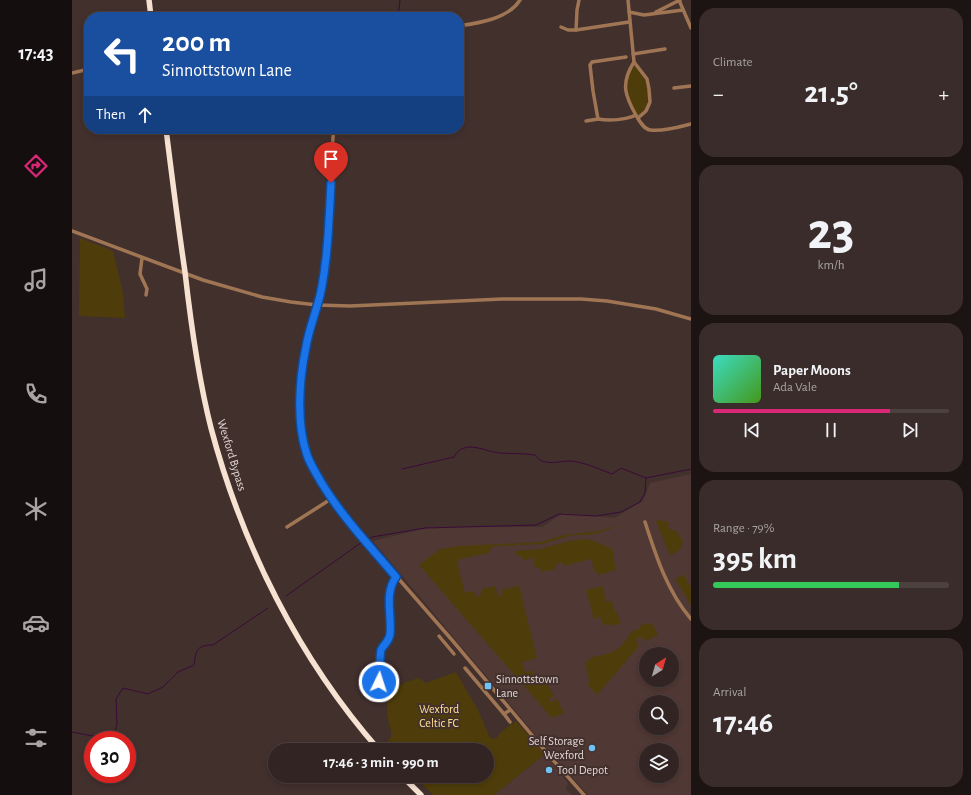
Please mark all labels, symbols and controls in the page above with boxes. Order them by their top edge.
icon: left [96,28,148,80]
text: 200 m [162,29,231,57]
text: 17:43 [18,45,54,63]
text: Climate [713,56,752,69]
text: Sinnottstown Lane [162,62,292,80]
text: 21.5° [804,78,858,108]
text: − [713,83,724,105]
text: + [938,83,949,105]
icon: ahead [134,104,156,126]
text: Then [96,107,126,122]
pin [314,142,348,183]
icon: arrive [320,148,342,170]
icon: directions [22,152,50,180]
text: 23 [808,206,854,258]
text: km/h [818,259,844,272]
icon: music [22,266,50,294]
text: Paper Moons [773,363,851,378]
icon: phone [22,380,50,408]
text: Ada Vale [773,381,817,394]
street label: Wexford Bypass [214,418,249,493]
icon: previous [741,419,763,441]
icon: pause [820,419,842,441]
icon: next [899,419,921,441]
icon: climate [22,495,50,523]
text: Range · 79% [713,522,774,535]
text: 395 km [713,544,797,574]
icon: car [22,609,50,637]
north arrow [639,647,679,687]
map controls [639,647,679,783]
position arrow [358,661,400,703]
place label: Sinnottstown Lane [496,673,559,699]
marker: Sinnottstown Lane [483,681,493,691]
text: Arrival [713,686,746,699]
button: search [639,695,679,735]
park label: Wexford Celtic FC [419,703,459,729]
text: 17:46 [713,708,773,738]
icon: filters [22,724,50,752]
speed limit sign: 30 [84,731,136,783]
place label: Self Storage Wexford [529,735,584,761]
marker: Self Storage Wexford [587,743,597,753]
button: layers [639,743,679,783]
text: 17:46 · 3 min · 990 m [323,755,439,770]
place label: Tool Depot [557,764,608,776]
marker: Tool Depot [544,765,554,775]

